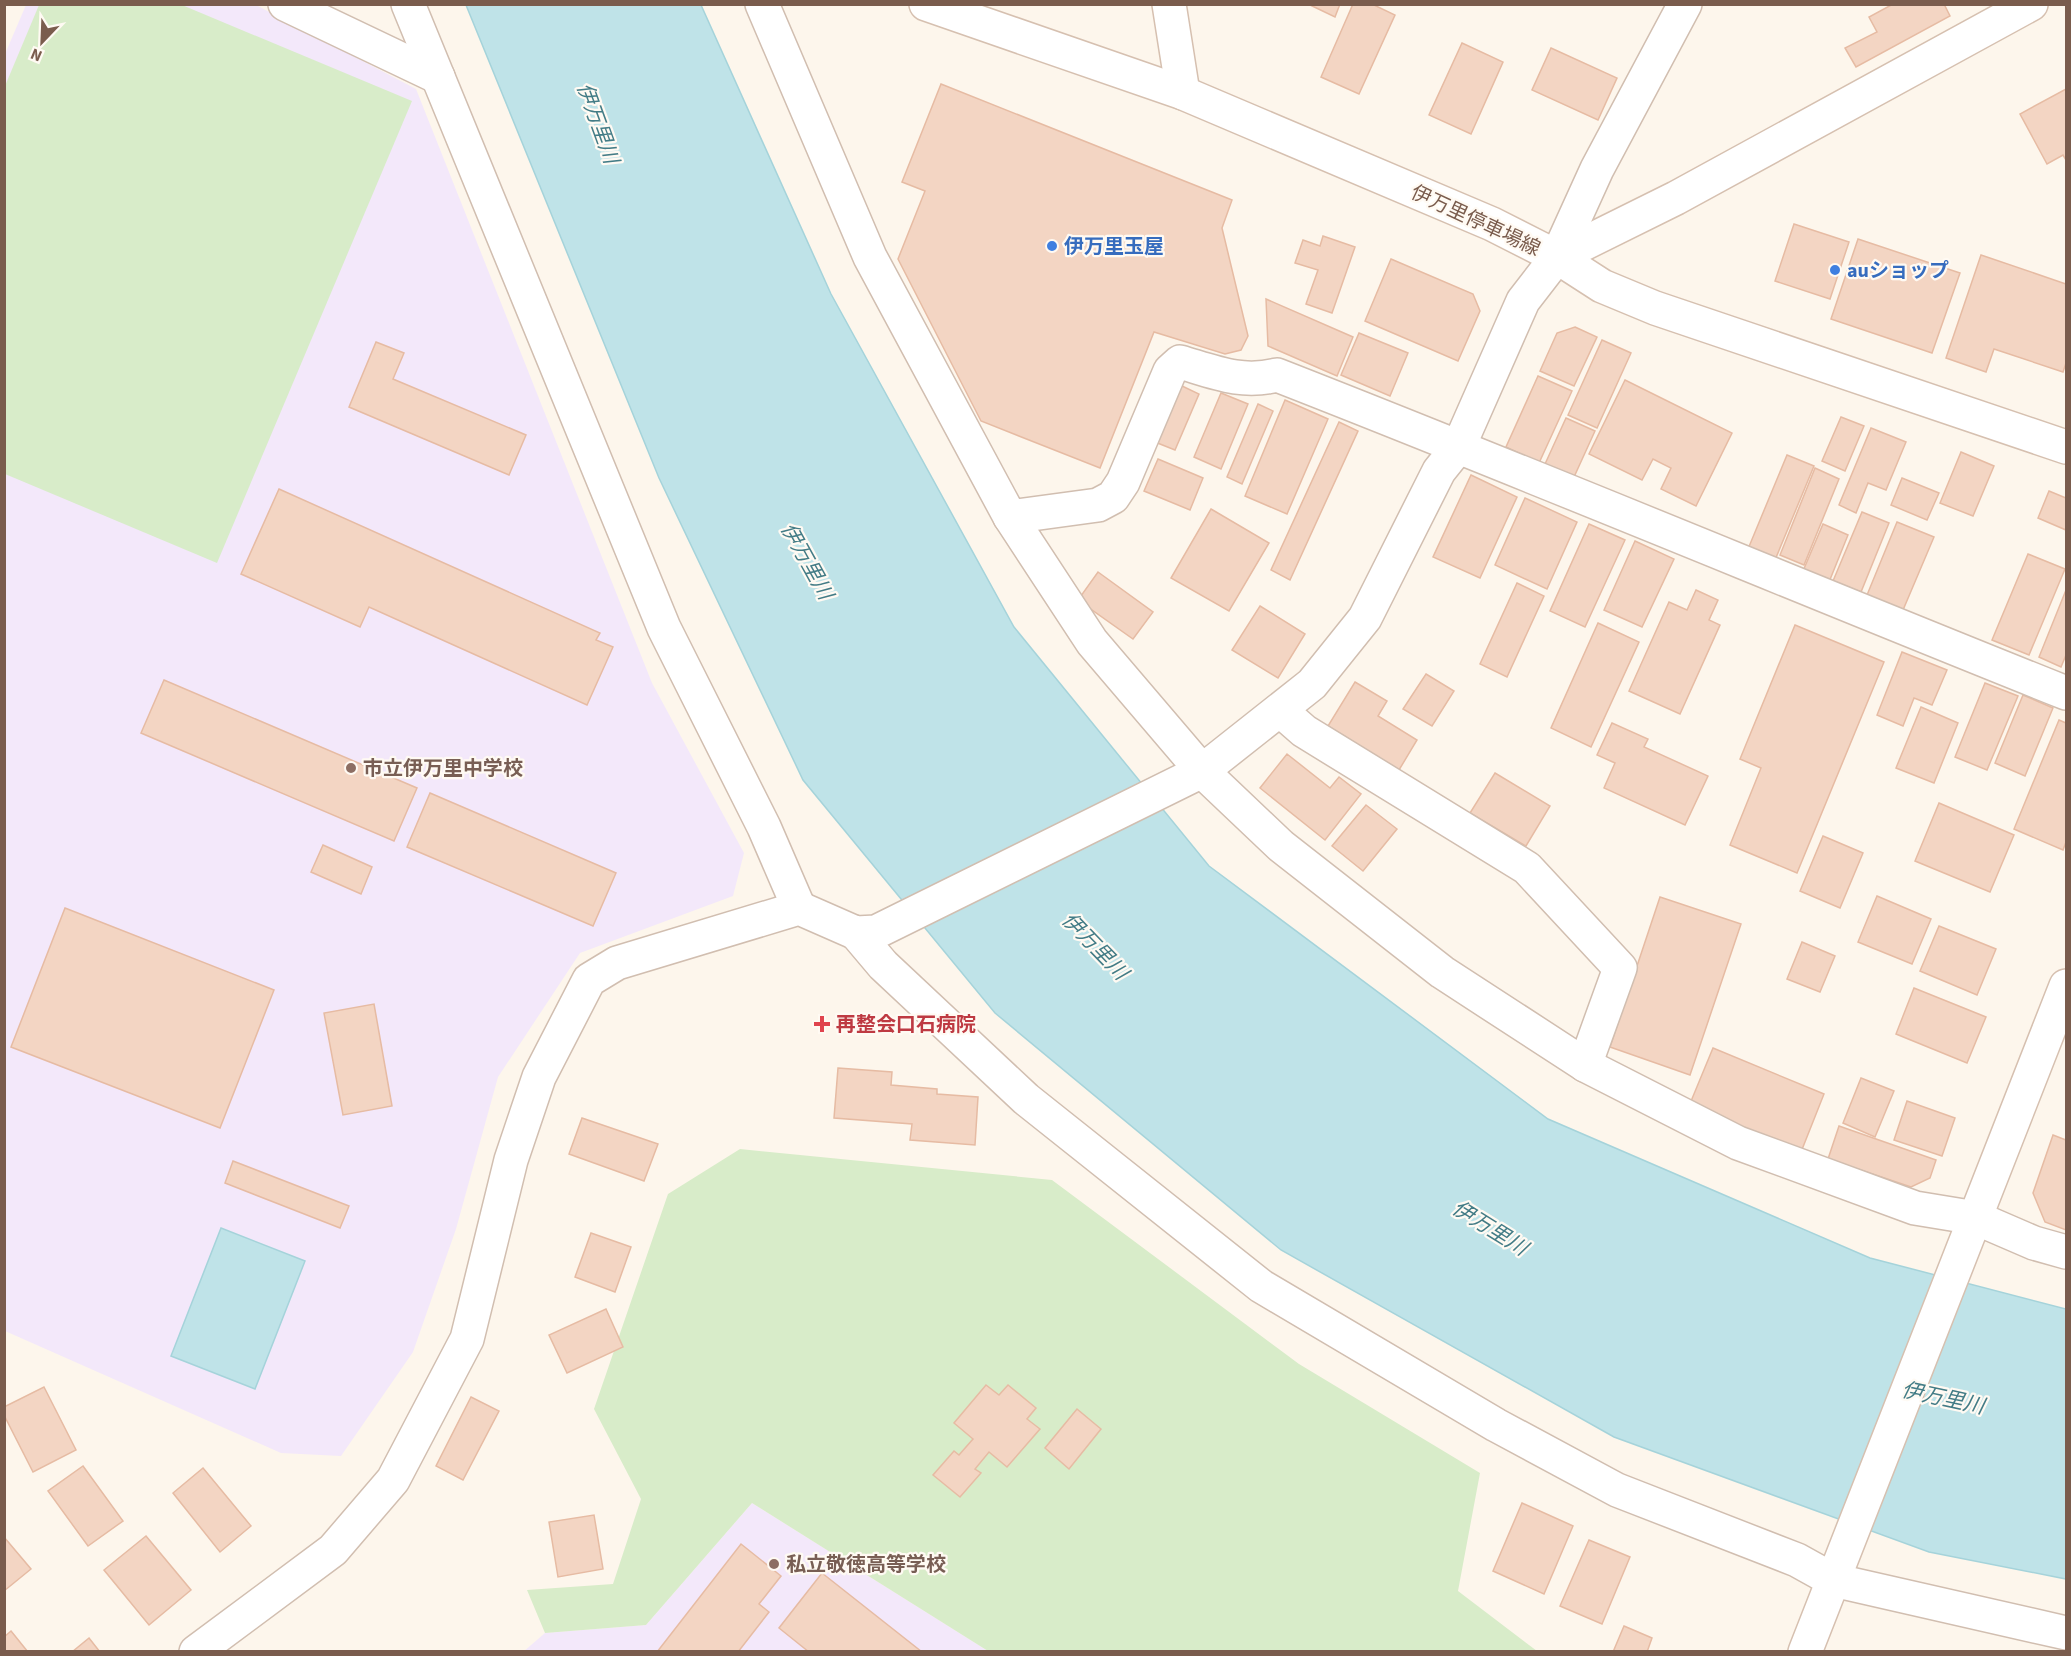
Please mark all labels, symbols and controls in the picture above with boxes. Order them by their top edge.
north arrow [12,12,72,72]
text: N [27,43,46,67]
water label: 伊万里川 [570,78,627,169]
street label: 伊万里停車場線 [1406,179,1545,263]
place label: 伊万里玉屋 [1064,233,1164,261]
marker: 伊万里玉屋 [1045,239,1059,253]
place label: auショップ [1847,257,1949,285]
marker: auショップ [1828,263,1842,277]
water label: 伊万里川 [774,517,841,607]
place label: 市立伊万里中学校 [363,755,523,783]
marker: 市立伊万里中学校 [344,761,358,775]
water label: 伊万里川 [1055,905,1136,988]
place label: 再整会口石病院 [836,1011,976,1039]
marker: 再整会口石病院 [813,1015,831,1033]
water label: 伊万里川 [1446,1193,1535,1264]
water label: 伊万里川 [1899,1375,1989,1422]
place label: 私立敬徳高等学校 [786,1551,946,1579]
marker: 私立敬徳高等学校 [767,1557,781,1571]

